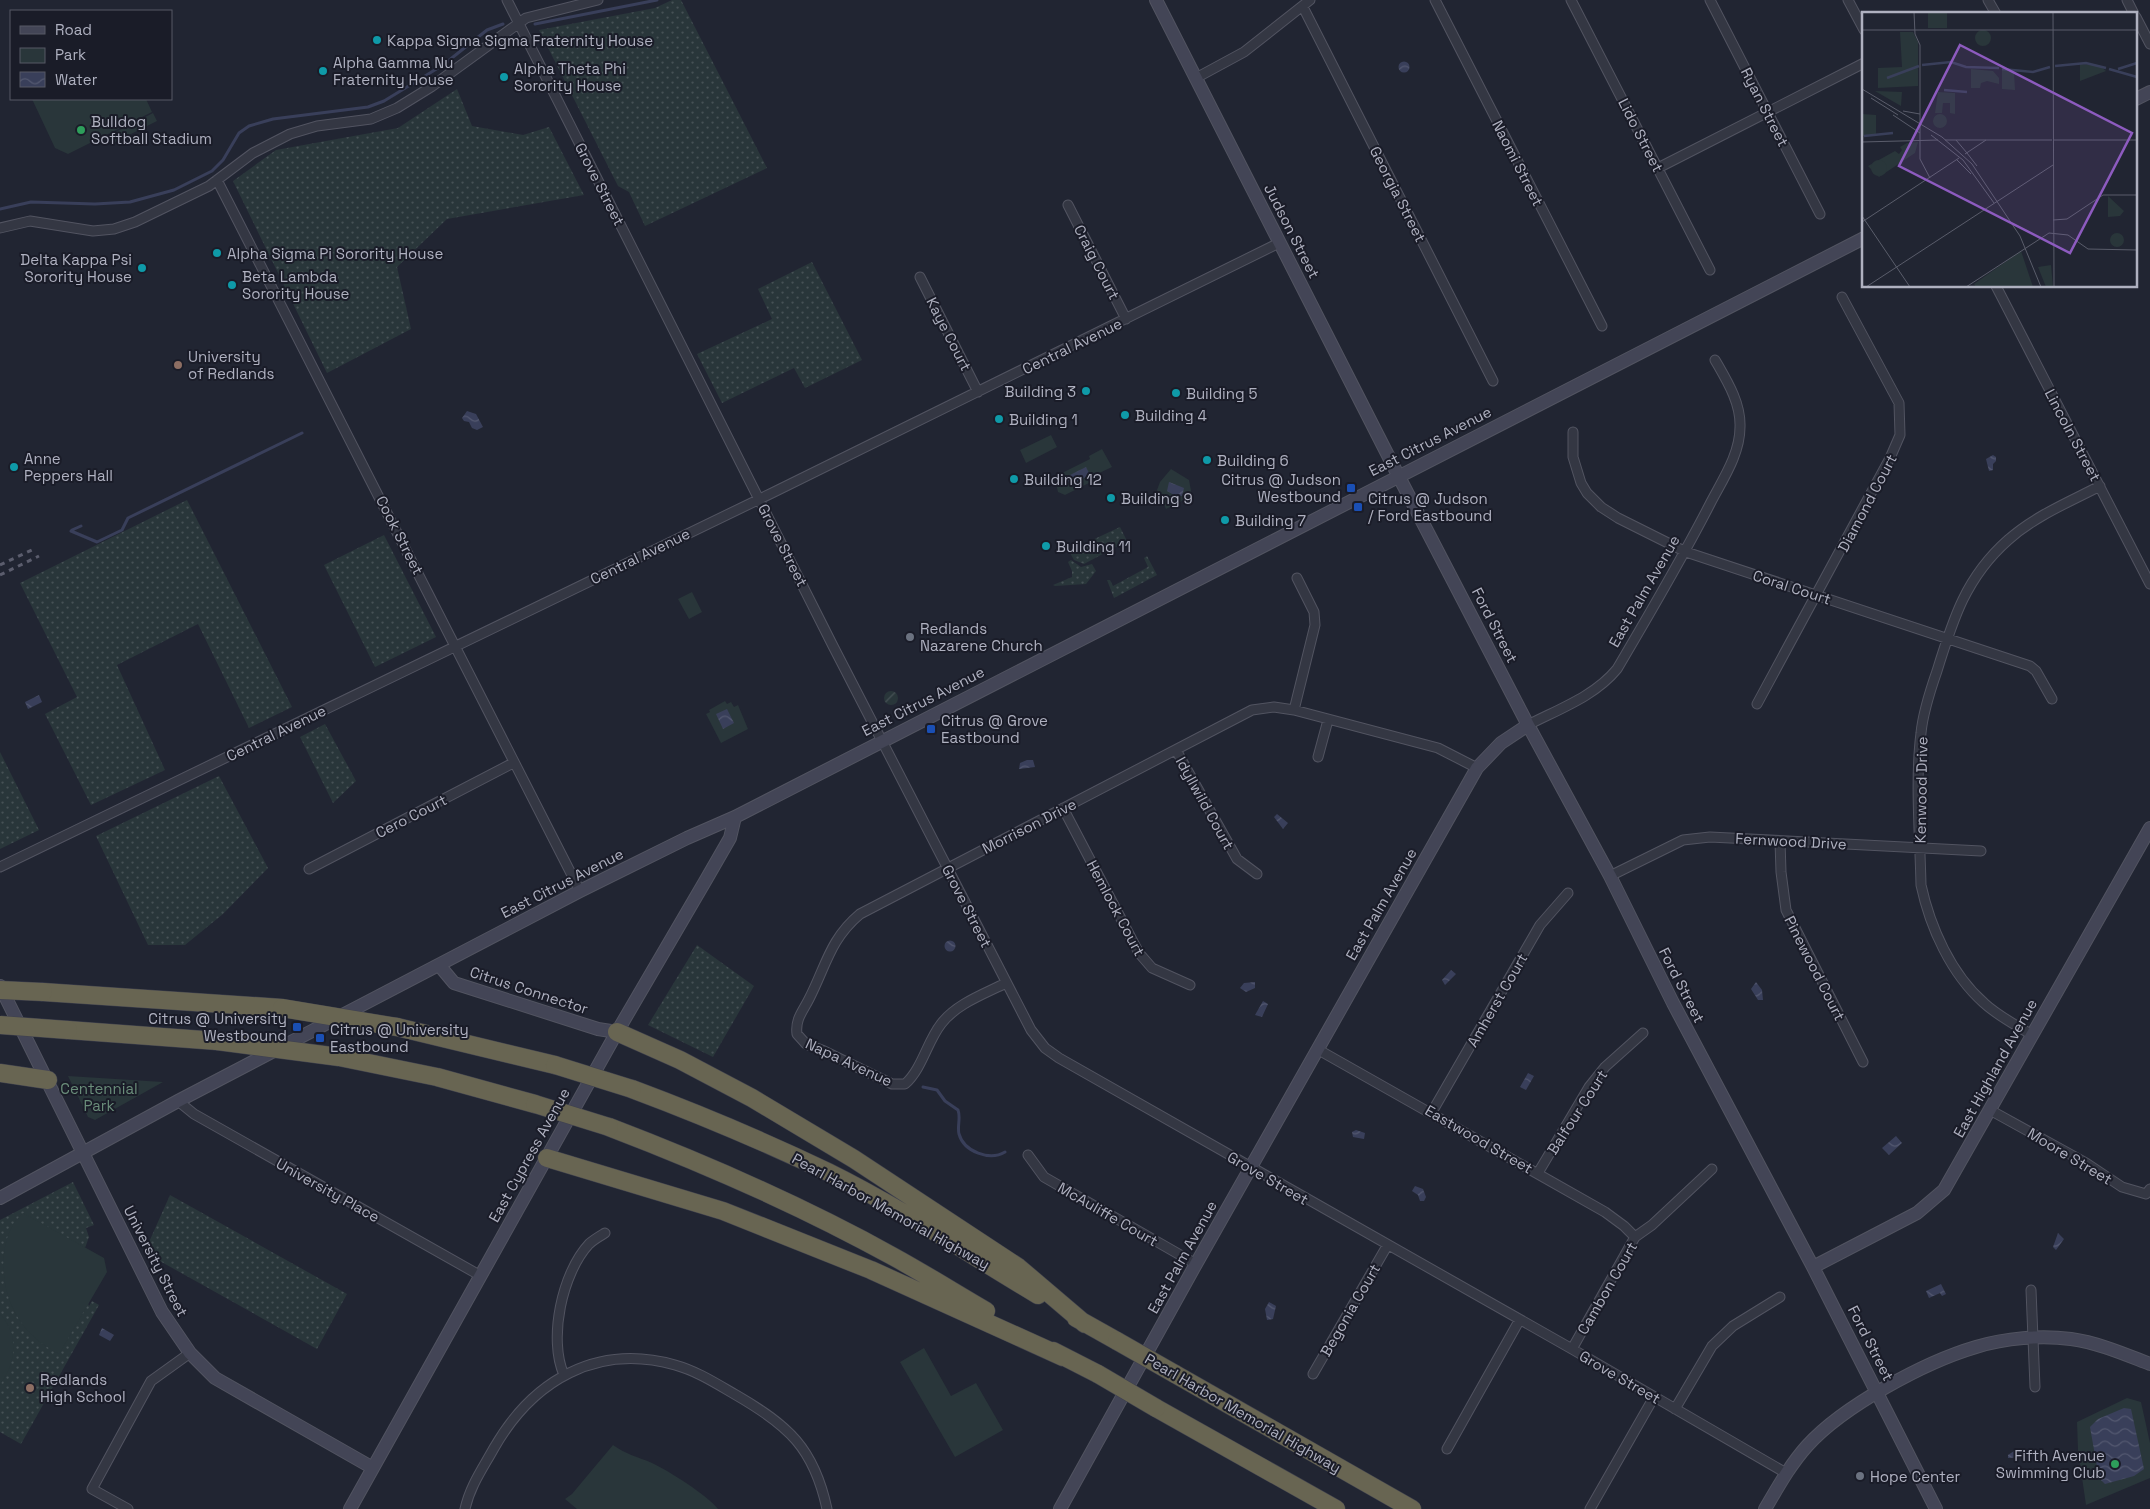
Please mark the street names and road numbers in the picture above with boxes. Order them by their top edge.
street label: Ryan Street [1737,64,1793,150]
street label: Lido Street [1614,95,1668,175]
street label: Naomi Street [1488,117,1548,209]
street label: Grove Street [571,139,629,229]
street label: Georgia Street [1366,143,1430,245]
street label: Judson Street [1260,181,1324,281]
street label: Craig Court [1070,221,1124,303]
street label: Kaye Court [922,294,976,374]
street label: Central Avenue [1019,314,1125,378]
street label: Lincoln Street [2041,386,2105,485]
street label: East Citrus Avenue [1366,402,1495,480]
street label: Diamond Court [1833,451,1901,555]
street label: Cook Street [372,492,428,578]
street label: Grove Street [754,500,812,590]
street label: Central Avenue [587,524,693,588]
street label: East Palm Avenue [1604,532,1684,650]
street label: Coral Court [1751,565,1834,609]
street label: Ford Street [1468,584,1522,666]
street label: East Citrus Avenue [859,662,988,740]
street label: Central Avenue [223,701,329,765]
street label: Kenwood Drive [1911,736,1931,844]
street label: Idyllwild Court [1172,753,1238,853]
street label: Cero Court [372,790,450,842]
street label: Morrison Drive [979,794,1079,858]
street label: Fernwood Drive [1735,829,1847,853]
street label: East Citrus Avenue [498,844,627,922]
street label: East Palm Avenue [1341,845,1421,963]
street label: Hemlock Court [1083,857,1149,959]
street label: Grove Street [938,861,996,951]
street label: Pinewood Court [1780,912,1850,1024]
street label: Ford Street [1655,944,1709,1026]
street label: Amherst Court [1463,950,1532,1050]
street label: Citrus Connector [467,962,591,1018]
street label: East Highland Avenue [1949,995,2041,1141]
street label: Napa Avenue [803,1034,895,1090]
street label: Balfour Court [1543,1066,1611,1158]
street label: East Cypress Avenue [484,1084,574,1226]
street label: Eastwood Street [1422,1100,1536,1178]
street label: Moore Street [2024,1123,2116,1189]
street label: Grove Street [1224,1147,1312,1209]
street label: Pearl Harbor Memorial Highway [789,1149,993,1273]
street label: University Place [273,1154,383,1226]
street label: McAuliffe Court [1055,1178,1161,1250]
street label: East Palm Avenue [1143,1197,1221,1317]
street label: University Street [120,1202,192,1320]
street label: Cambon Court [1573,1238,1641,1338]
street label: Begonia Court [1316,1260,1384,1360]
street label: Ford Street [1844,1302,1898,1384]
street label: Grove Street [1576,1346,1664,1408]
street label: Pearl Harbor Memorial Highway [1142,1349,1344,1477]

